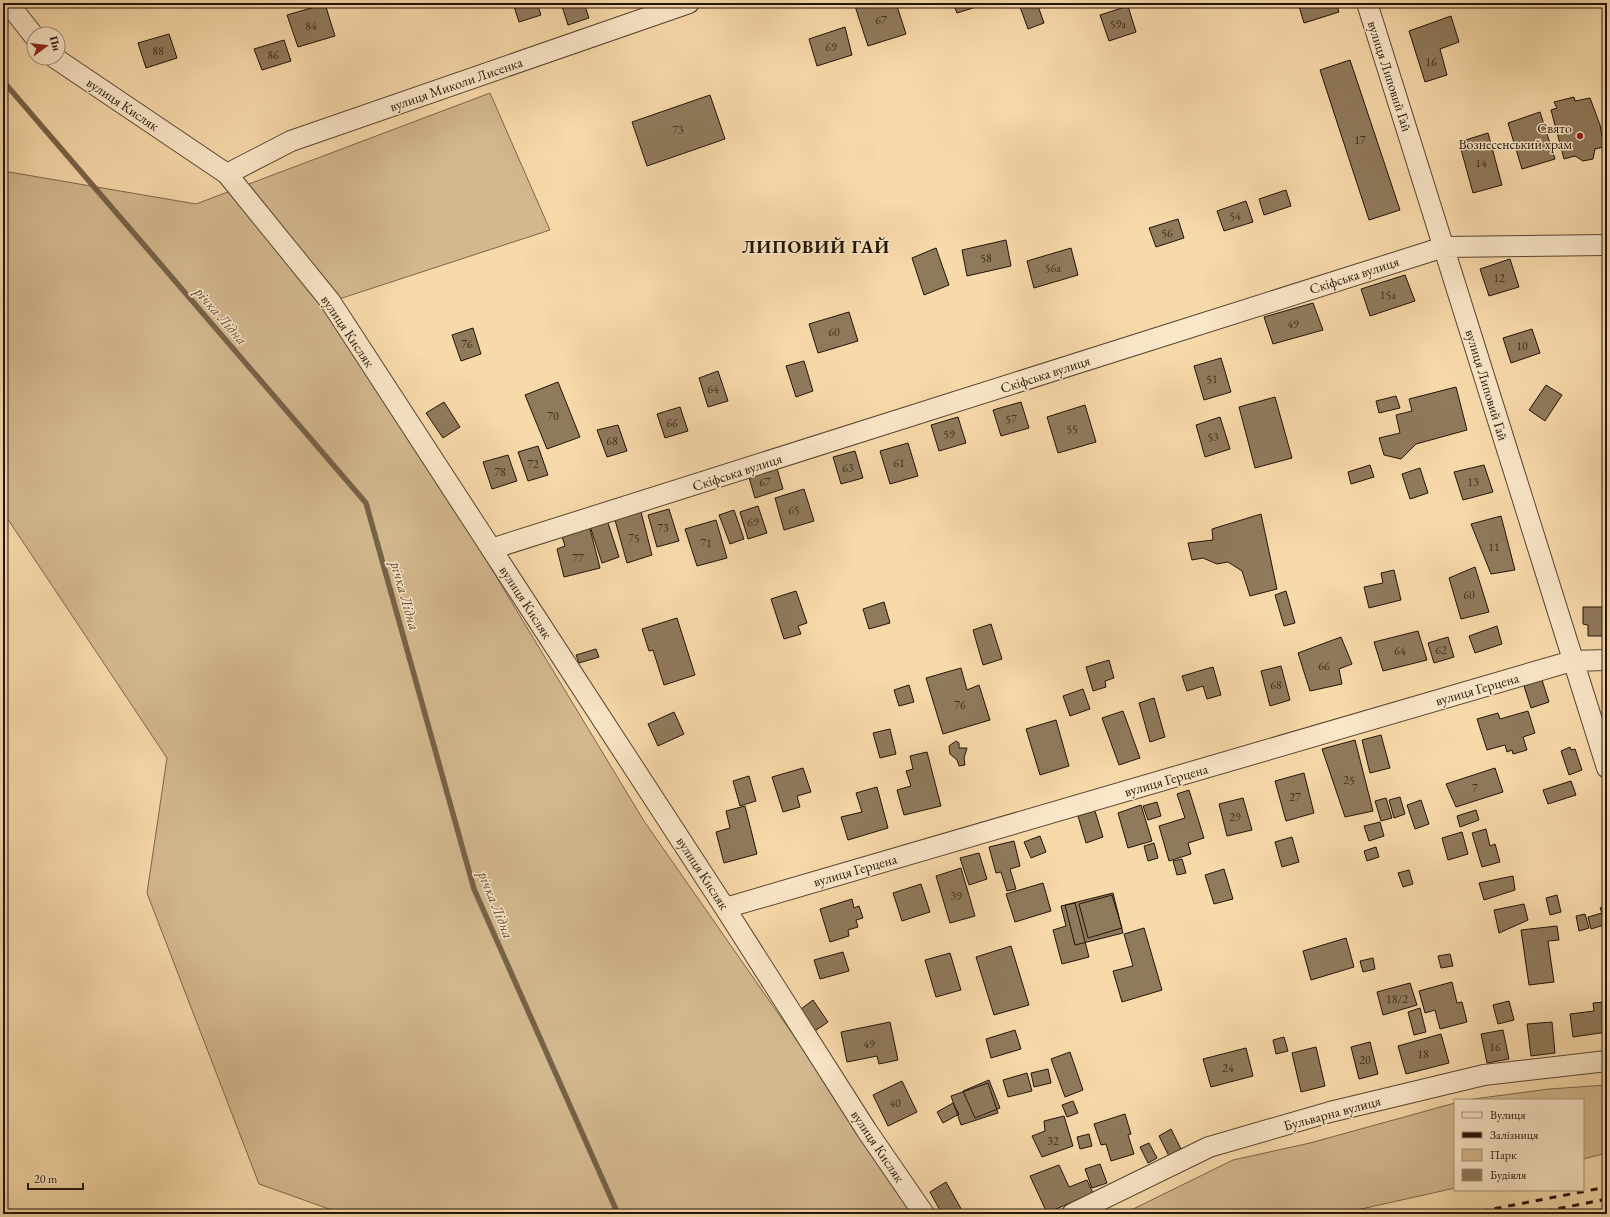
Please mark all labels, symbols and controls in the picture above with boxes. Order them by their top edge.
house number: 67 [875,12,887,28]
house number: 59а [1110,16,1126,32]
house number: 84 [305,18,317,34]
street label: вулиця Липовий Гай [1364,18,1417,134]
north arrow [26,26,66,66]
text: Пн [47,34,65,53]
house number: 69 [825,39,837,55]
house number: 88 [152,43,164,59]
house number: 86 [267,47,279,63]
street label: вулиця Миколи Лисенка [387,53,525,115]
house number: 16 [1425,54,1437,70]
street label: вулиця Кисляк [83,73,163,135]
place label: Свято Вознесенський храм [1458,119,1572,153]
house number: 73 [672,122,684,138]
marker: Свято Вознесенський храм [1575,131,1585,141]
house number: 17 [1354,132,1366,148]
house number: 14 [1475,155,1487,171]
house number: 54 [1229,208,1241,224]
house number: 56 [1161,225,1173,241]
district label: ЛИПОВИЙ ГАЙ [742,235,890,258]
house number: 58 [980,250,992,266]
street label: Скіфська вулиця [1307,252,1401,298]
house number: 56а [1045,260,1061,276]
house number: 12 [1493,270,1505,286]
water label: річка Лідна [190,281,252,349]
house number: 15а [1380,287,1396,303]
street label: вулиця Кисляк [317,291,379,371]
house number: 49 [1287,316,1299,332]
house number: 60 [828,324,840,340]
street label: вулиця Липовий Гай [1462,327,1513,443]
house number: 76 [461,336,473,352]
house number: 10 [1516,338,1528,354]
street label: Скіфська вулиця [998,351,1092,397]
house number: 51 [1206,371,1218,387]
house number: 64 [707,381,719,397]
house number: 70 [547,408,559,424]
house number: 57 [1005,411,1017,427]
house number: 66 [666,415,678,431]
house number: 55 [1066,421,1078,437]
house number: 59 [943,426,955,442]
house number: 53 [1207,429,1219,445]
house number: 68 [606,433,618,449]
street label: Скіфська вулиця [690,449,784,495]
house number: 61 [893,455,905,471]
house number: 72 [527,456,539,472]
house number: 63 [842,460,854,476]
house number: 78 [494,464,506,480]
house number: 67 [759,474,771,490]
house number: 13 [1467,474,1479,490]
house number: 65 [788,502,800,518]
house number: 69 [747,514,759,530]
house number: 73 [657,520,669,536]
house number: 75 [628,530,640,546]
house number: 71 [700,535,712,551]
house number: 11 [1488,539,1500,555]
house number: 77 [572,550,584,566]
water label: річка Лідна [386,557,424,633]
street label: вулиця Кисляк [496,562,556,642]
house number: 60 [1463,587,1475,603]
house number: 62 [1435,642,1447,658]
house number: 64 [1394,643,1406,659]
house number: 66 [1318,658,1330,674]
street label: вулиця Герцена [1433,668,1521,710]
house number: 68 [1270,677,1282,693]
house number: 76 [954,697,966,713]
street label: вулиця Герцена [1122,759,1210,801]
house number: 25 [1343,772,1355,788]
house number: 7 [1472,780,1478,796]
house number: 27 [1289,789,1301,805]
house number: 29 [1229,809,1241,825]
street label: вулиця Кисляк [673,833,733,913]
street label: вулиця Герцена [811,849,899,891]
water label: річка Лідна [474,867,519,941]
house number: 39 [950,888,962,904]
house number: 18/2 [1386,991,1408,1007]
house number: 49 [863,1036,875,1052]
house number: 16 [1489,1039,1501,1055]
house number: 18 [1417,1046,1429,1062]
house number: 20 [1359,1052,1371,1068]
house number: 24 [1222,1060,1234,1076]
street label: Бульварна вулиця [1281,1091,1383,1135]
house number: 40 [889,1095,901,1111]
legend [1454,1099,1584,1191]
street label: вулиця Кисляк [847,1106,909,1186]
text: Вулиця [1490,1107,1526,1123]
text: Залізниця [1490,1127,1539,1143]
house number: 32 [1047,1133,1059,1149]
text: Парк [1490,1147,1517,1163]
scale bar [28,1165,83,1191]
text: Будівля [1490,1167,1527,1183]
text: 20 m [34,1171,58,1187]

